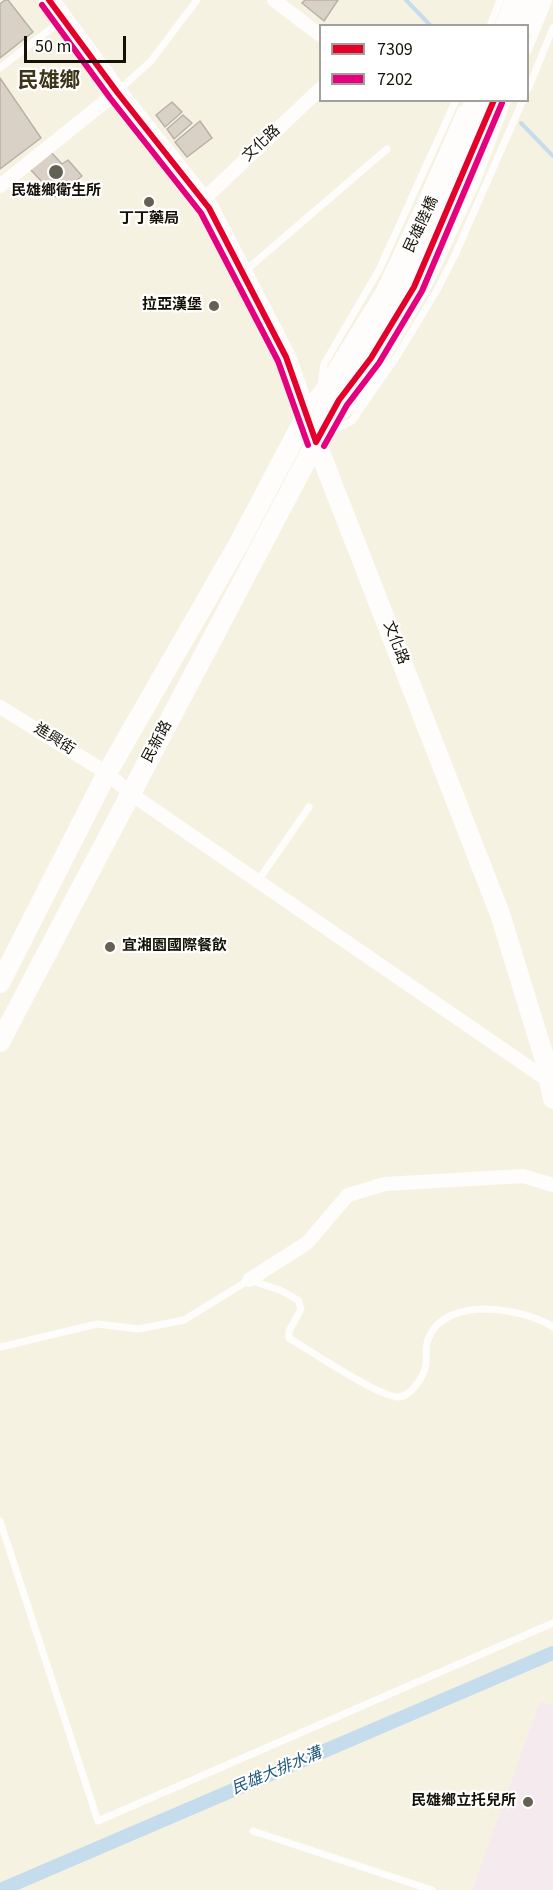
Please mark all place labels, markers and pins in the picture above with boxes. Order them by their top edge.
marker: 民雄鄉衛生所 [47,163,65,181]
place label: 民雄鄉衛生所 [11,183,101,201]
marker: 丁丁藥局 [142,195,156,209]
place label: 丁丁藥局 [119,211,179,229]
place label: 拉亞漢堡 [142,297,202,315]
marker: 拉亞漢堡 [207,299,221,313]
place label: 宜湘園國際餐飲 [122,938,227,956]
marker: 宜湘園國際餐飲 [103,940,117,954]
place label: 民雄鄉立托兒所 [411,1793,516,1811]
marker: 民雄鄉立托兒所 [521,1795,535,1809]

